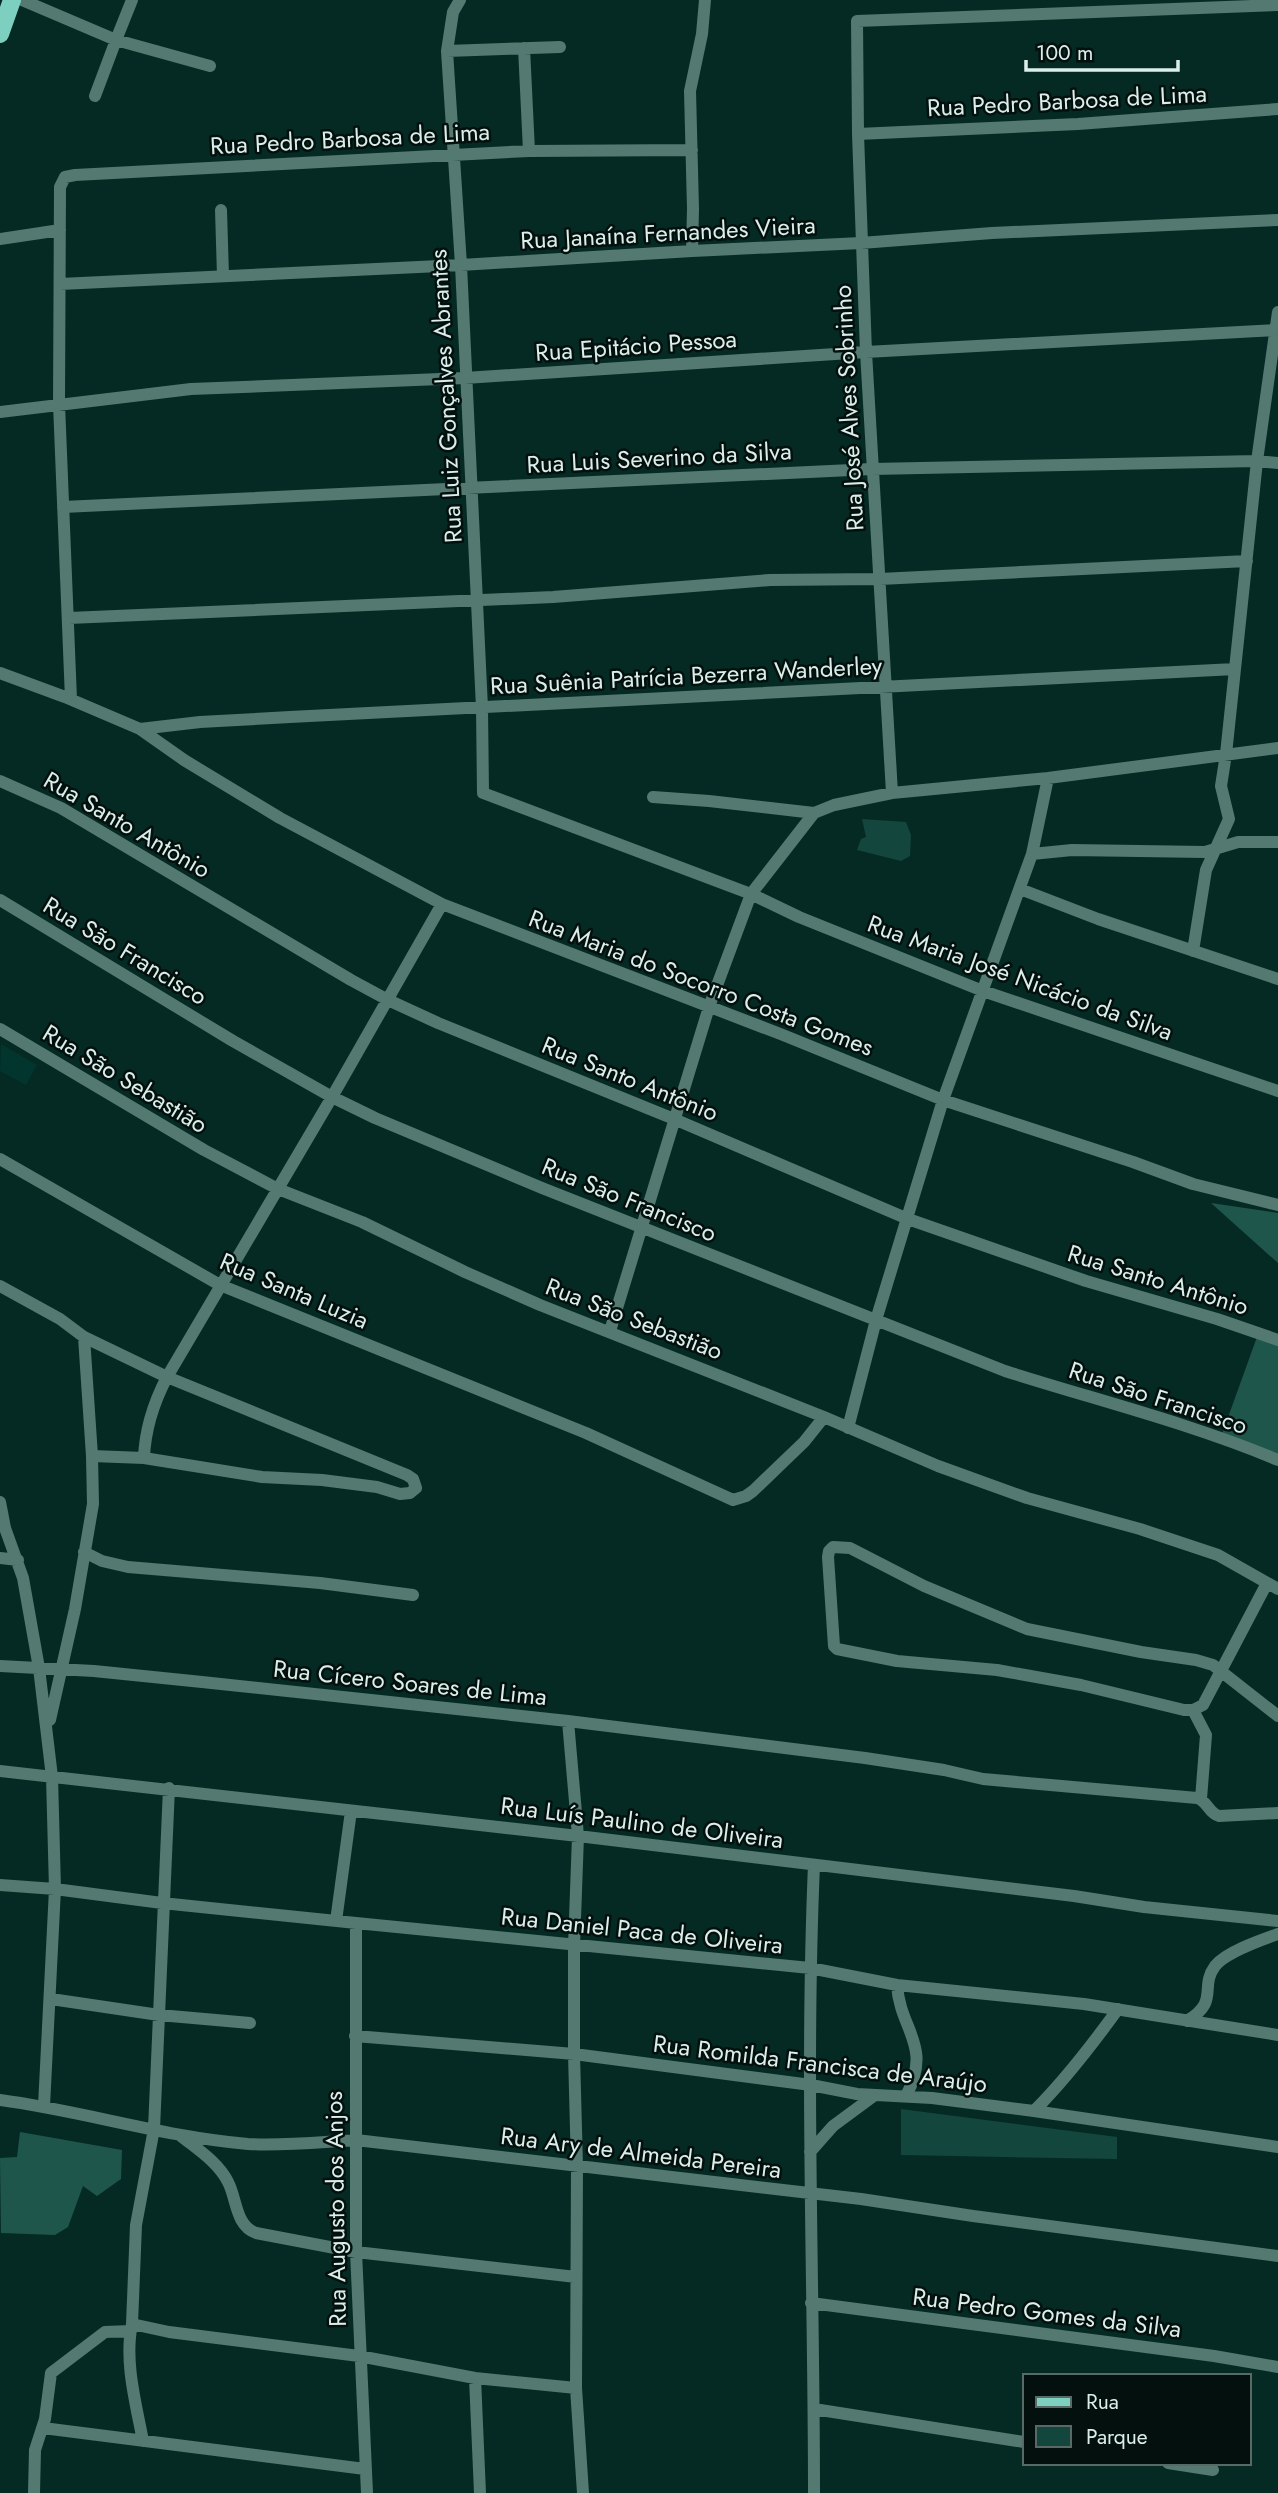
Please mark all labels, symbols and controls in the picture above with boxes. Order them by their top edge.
scale bar [1026,28,1178,72]
text: 100 m [1036,38,1093,68]
street label: Rua Pedro Barbosa de Lima [926,76,1208,125]
street label: Rua Pedro Barbosa de Lima [209,114,491,163]
street label: Rua Janaína Fernandes Vieira [519,207,817,258]
street label: Rua Luiz Gonçalves Abrantes [420,248,471,544]
street label: Rua José Alves Sobrinho [825,284,872,532]
street label: Rua Epitácio Pessoa [534,321,738,370]
street label: Rua Luis Severino da Silva [526,433,792,482]
street label: Rua Suênia Patrícia Bezerra Wanderley [489,648,883,703]
street label: Rua Santo Antônio [37,763,217,887]
street label: Rua São Francisco [37,888,214,1013]
street label: Rua Maria do Socorro Costa Gomes [524,901,878,1065]
street label: Rua Maria José Nicácio da Silva [863,906,1178,1049]
street label: Rua São Sebastião [36,1015,214,1142]
street label: Rua Santo Antônio [537,1027,724,1130]
street label: Rua São Francisco [537,1149,722,1251]
street label: Rua Santo Antônio [1063,1235,1253,1324]
street label: Rua Santa Luzia [214,1243,374,1338]
street label: Rua São Sebastião [541,1269,728,1368]
street label: Rua São Francisco [1064,1352,1252,1443]
street label: Rua Cícero Soares de Lima [272,1651,549,1714]
street label: Rua Luís Paulino de Oliveira [499,1788,785,1857]
street label: Rua Daniel Paca de Oliveira [499,1898,785,1963]
street label: Rua Romilda Francisca de Araújo [651,2026,989,2101]
street label: Rua Augusto dos Anjos [316,2091,355,2327]
street label: Rua Ary de Almeida Pereira [499,2118,784,2187]
street label: Rua Pedro Gomes da Silva [911,2279,1183,2346]
legend [1023,2374,1250,2465]
text: Rua [1086,2387,1119,2417]
text: Parque [1086,2422,1148,2452]

